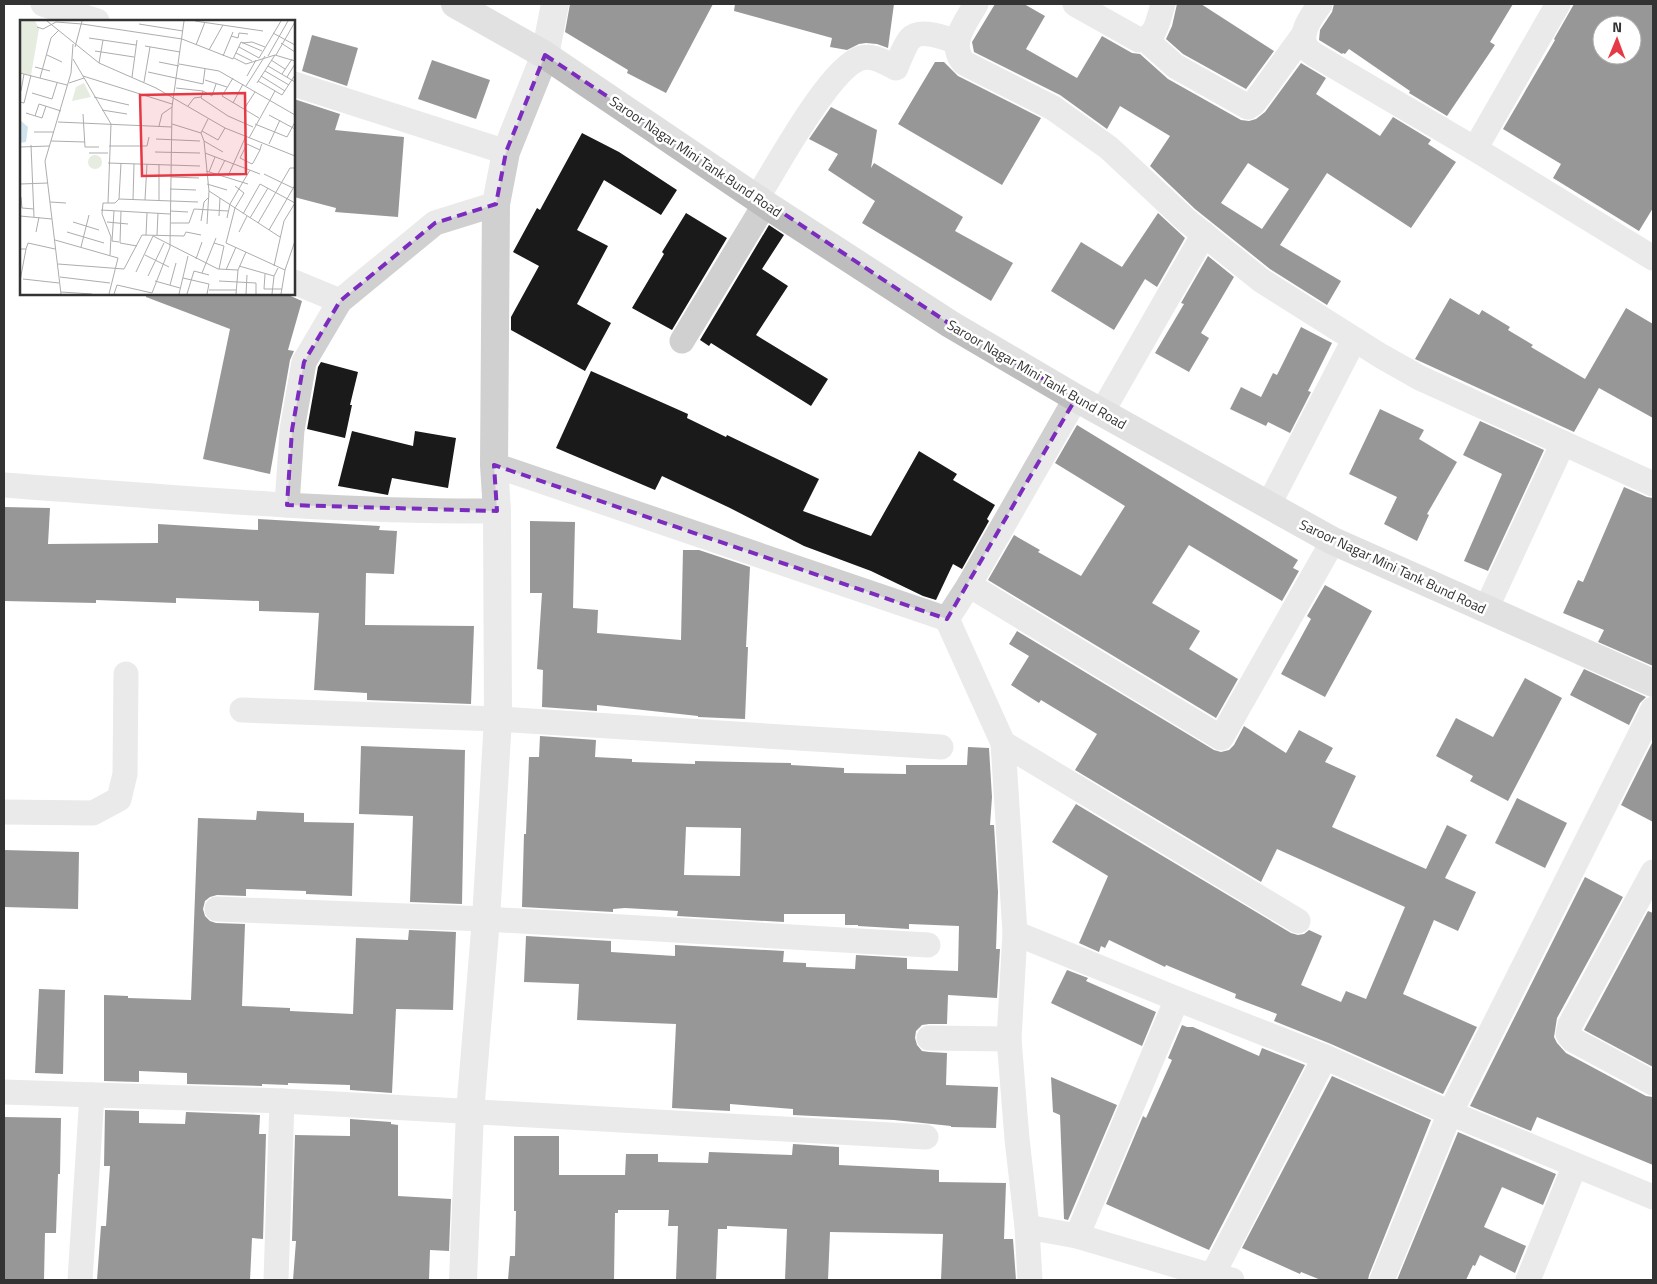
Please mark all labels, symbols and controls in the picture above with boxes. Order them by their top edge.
north arrow [1592,15,1642,65]
text: N [1612,16,1622,37]
inset map [20,20,295,295]
street label: Saroor Nagar Mini Tank Bund Road [606,90,786,222]
street label: Saroor Nagar Mini Tank Bund Road [943,314,1131,434]
street label: Saroor Nagar Mini Tank Bund Road [1296,513,1490,619]

